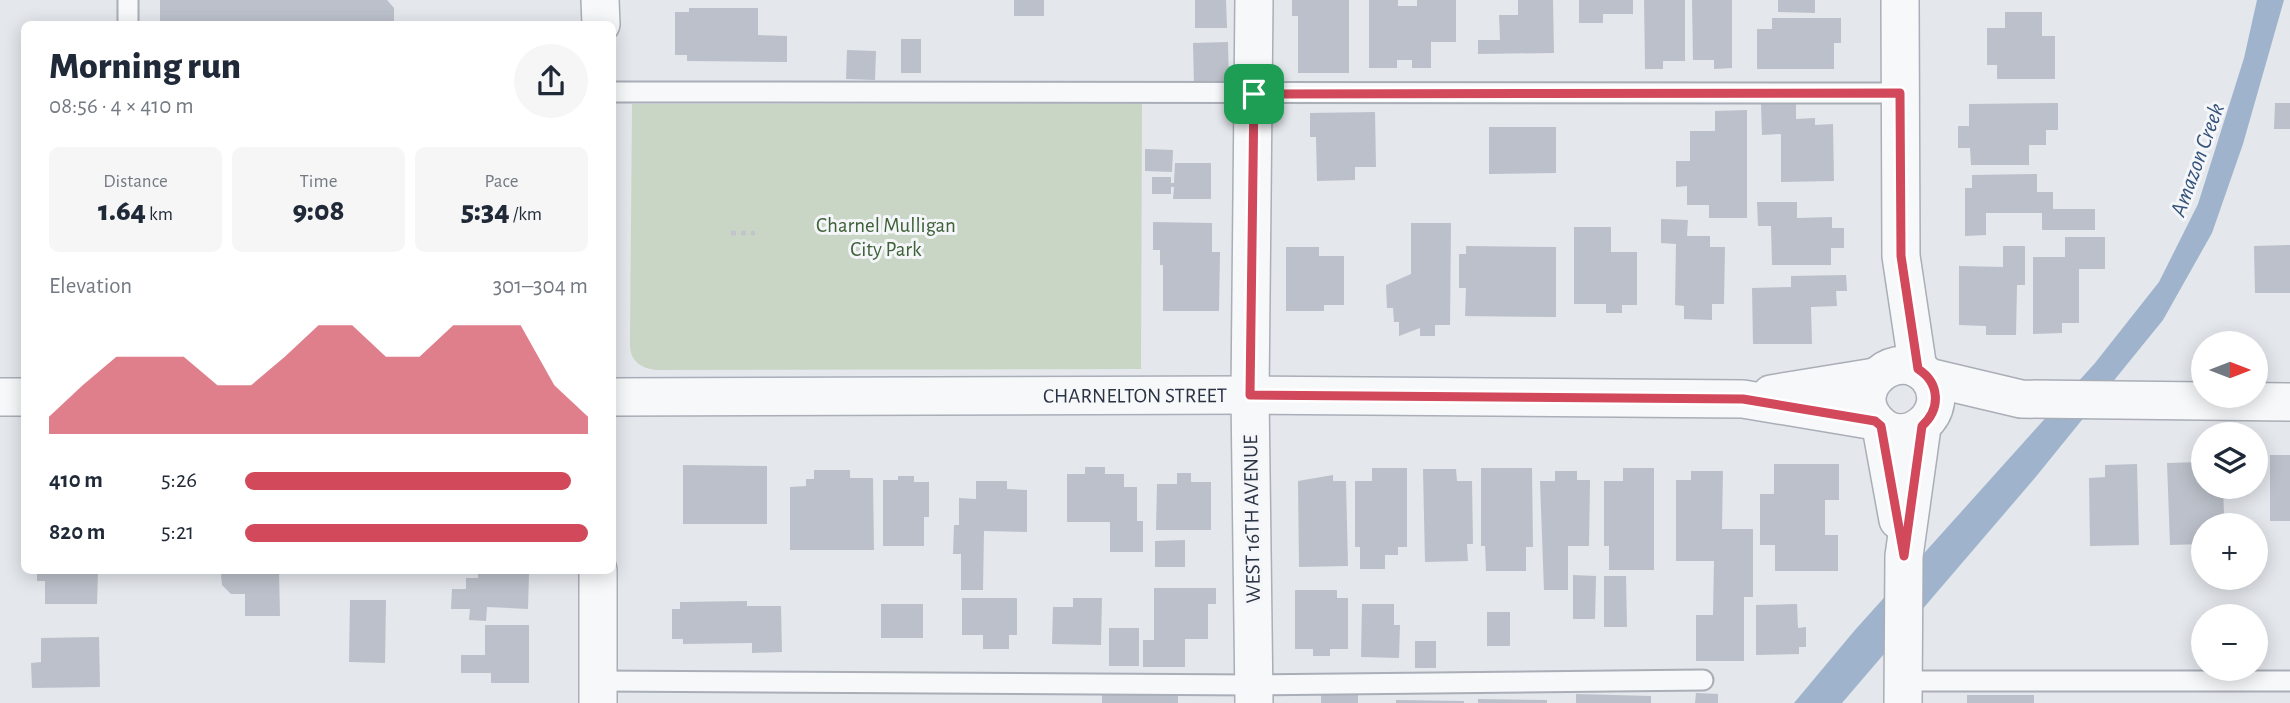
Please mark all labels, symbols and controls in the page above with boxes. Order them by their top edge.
button: share [514,44,588,118]
text: Morning run [49,48,241,86]
pin [1224,64,1284,124]
icon: arrive [1235,75,1273,113]
text: 08:56 · 4 × 410 m [49,95,194,118]
water label: Amazon Creek [2167,100,2229,221]
text: Distance [103,172,168,191]
text: Time [300,172,337,191]
text: Pace [484,172,519,191]
text: 1.64 [98,196,146,226]
text: 9:08 [292,196,345,226]
text: 5:34 [461,196,510,226]
text: km [146,205,173,224]
text: /km [510,205,542,224]
park label: Charnel Mulligan City Park [816,215,956,260]
text: Elevation [49,275,132,298]
text: 301–304 m [493,275,588,298]
north arrow [2191,331,2268,408]
map controls [2191,331,2268,681]
street label: CHARNELTON STREET [1043,385,1227,406]
button: layers [2191,422,2268,499]
street label: WEST 16TH AVENUE [1240,434,1264,604]
text: 410 m [49,469,103,492]
text: 5:26 [161,469,197,492]
button: + [2191,513,2268,590]
text: 820 m [49,521,105,544]
text: 5:21 [161,521,194,544]
button: − [2191,604,2268,681]

